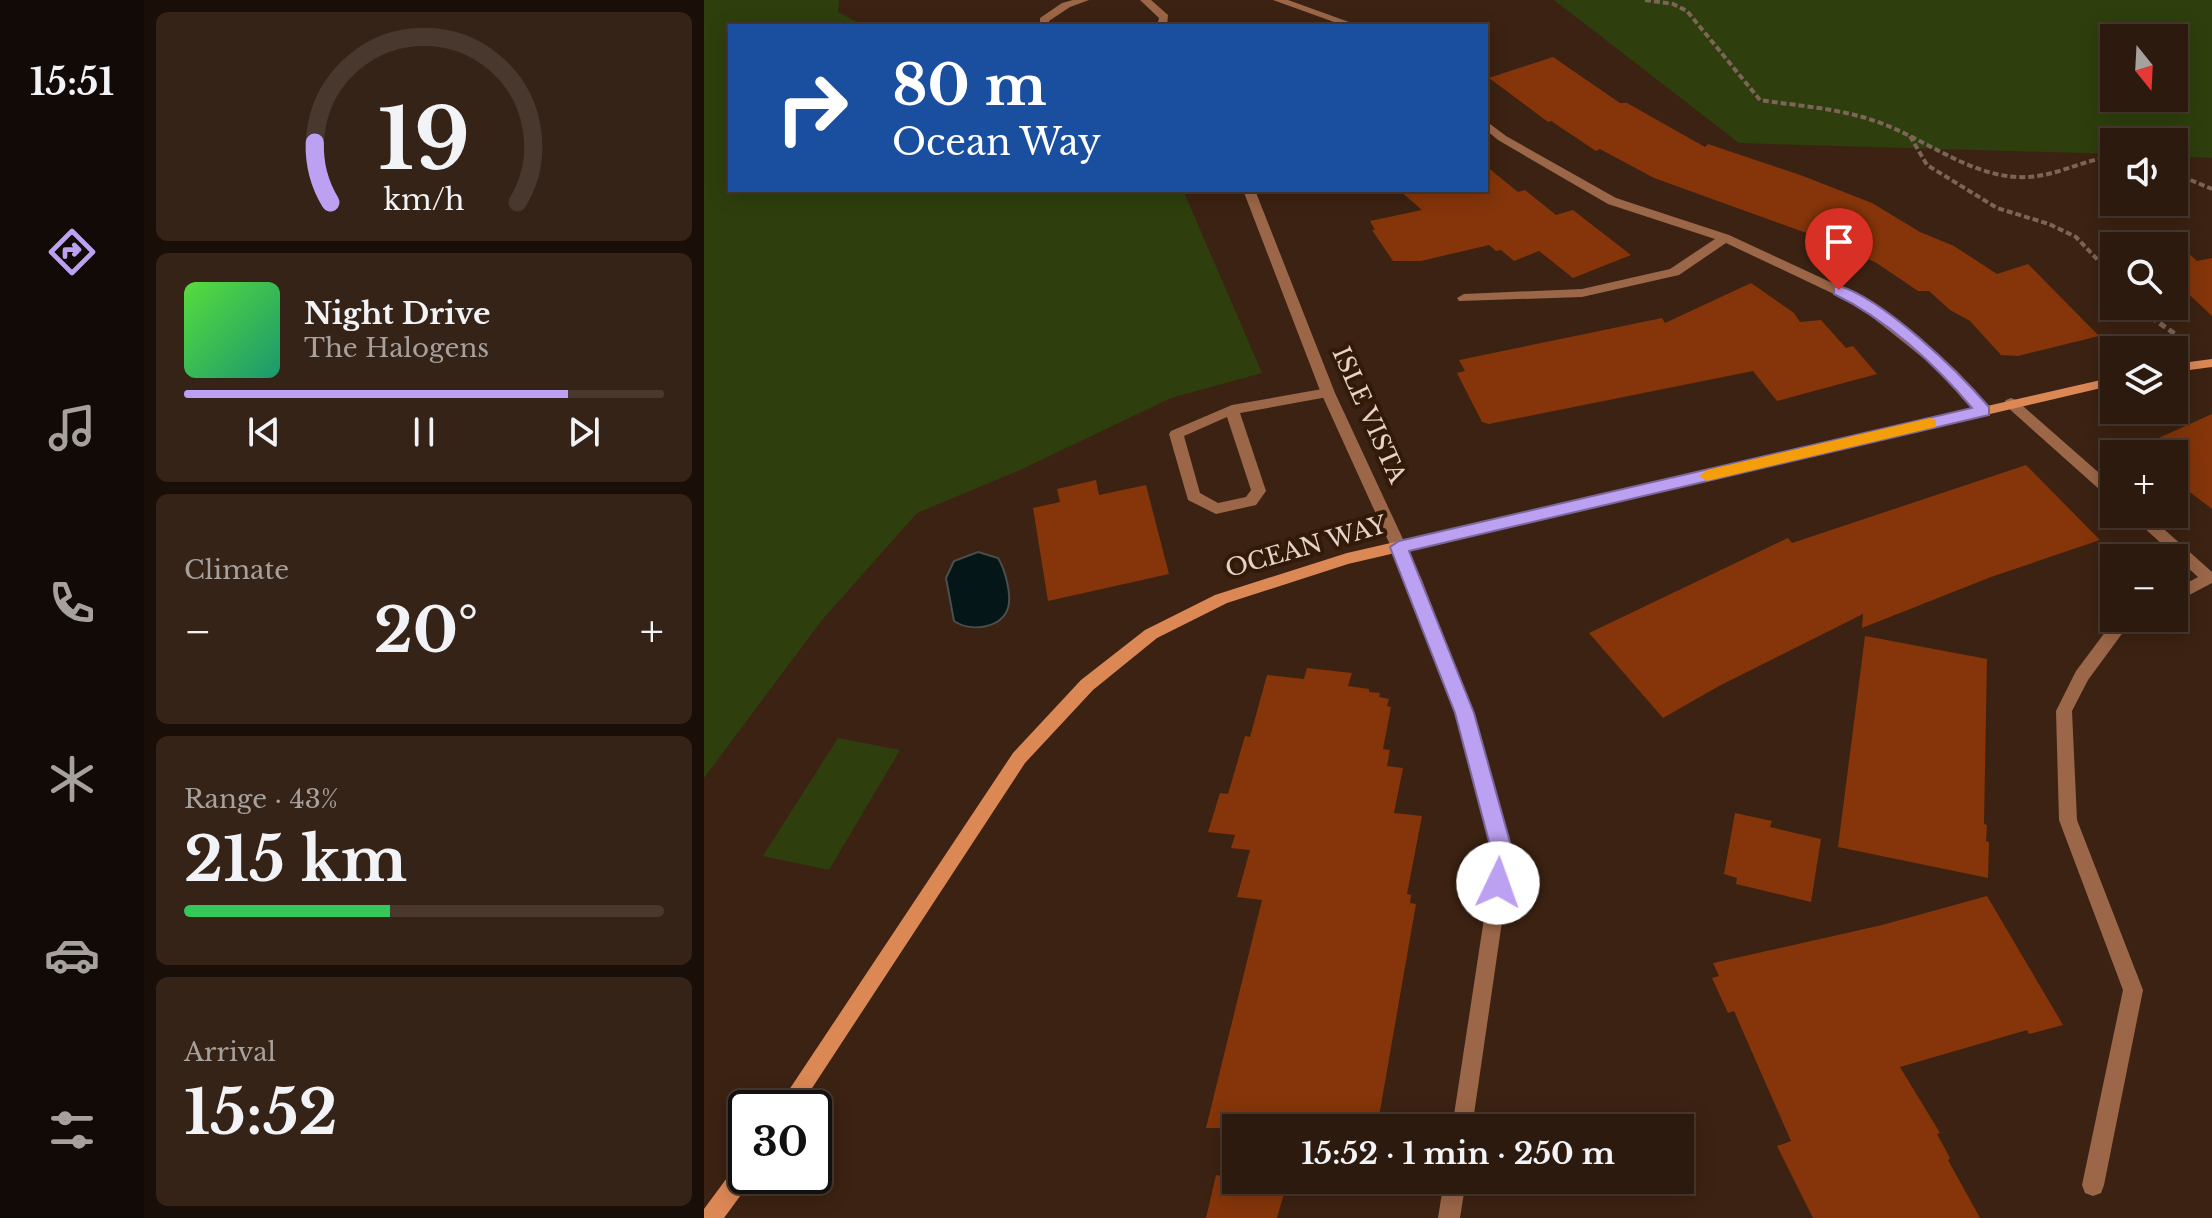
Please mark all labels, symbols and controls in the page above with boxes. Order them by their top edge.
north arrow [2100,24,2188,112]
map controls [2100,24,2188,632]
text: 80 m [892,51,1047,120]
icon: right [760,56,864,160]
text: 15:51 [30,60,114,105]
text: 19 [378,87,470,190]
text: Ocean Way [892,120,1101,165]
button: sound [2100,128,2188,216]
text: km/h [383,182,465,218]
pin [1805,208,1873,290]
icon: arrive [1817,220,1861,264]
icon: directions [44,224,100,280]
button: search [2100,232,2188,320]
text: Night Drive [304,295,490,332]
text: The Halogens [304,332,489,364]
button: layers [2100,336,2188,424]
street label: ISLE VISTA [1326,342,1413,488]
icon: music [44,400,100,456]
icon: previous [242,410,286,454]
icon: pause [402,410,446,454]
icon: next [562,410,606,454]
button: + [2100,440,2188,528]
street label: OCEAN WAY [1222,510,1390,583]
button: − [2100,544,2188,632]
text: Climate [184,554,289,586]
icon: phone [44,575,100,631]
text: 20° [374,594,478,668]
text: − [184,604,212,659]
text: + [640,604,664,659]
icon: climate [44,751,100,807]
text: Range · 43% [184,783,338,815]
text: 215 km [184,823,407,897]
position arrow [1456,841,1540,925]
icon: car [44,927,100,983]
text: Arrival [184,1036,276,1068]
text: 15:52 [184,1076,338,1150]
speed limit sign: 30 [728,1090,832,1194]
icon: filters [44,1102,100,1158]
text: 15:52 · 1 min · 250 m [1301,1135,1615,1172]

